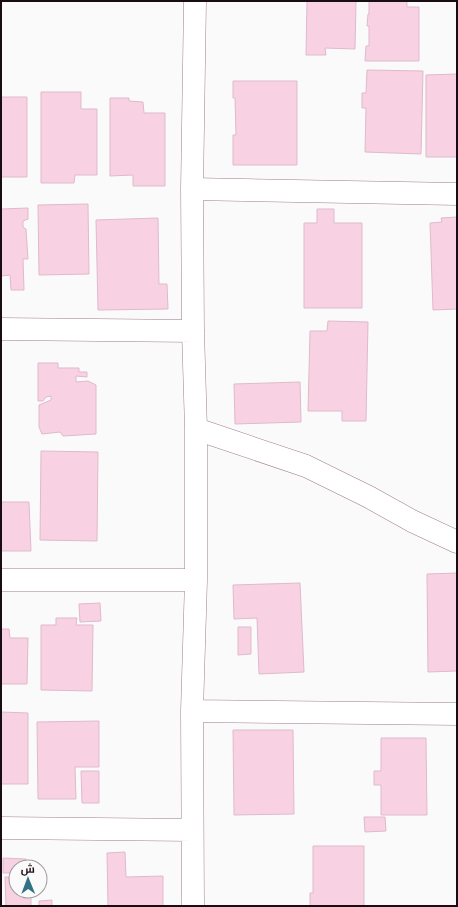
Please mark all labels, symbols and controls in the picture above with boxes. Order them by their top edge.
north arrow [8,859,48,899]
text: ش [21,861,35,876]

